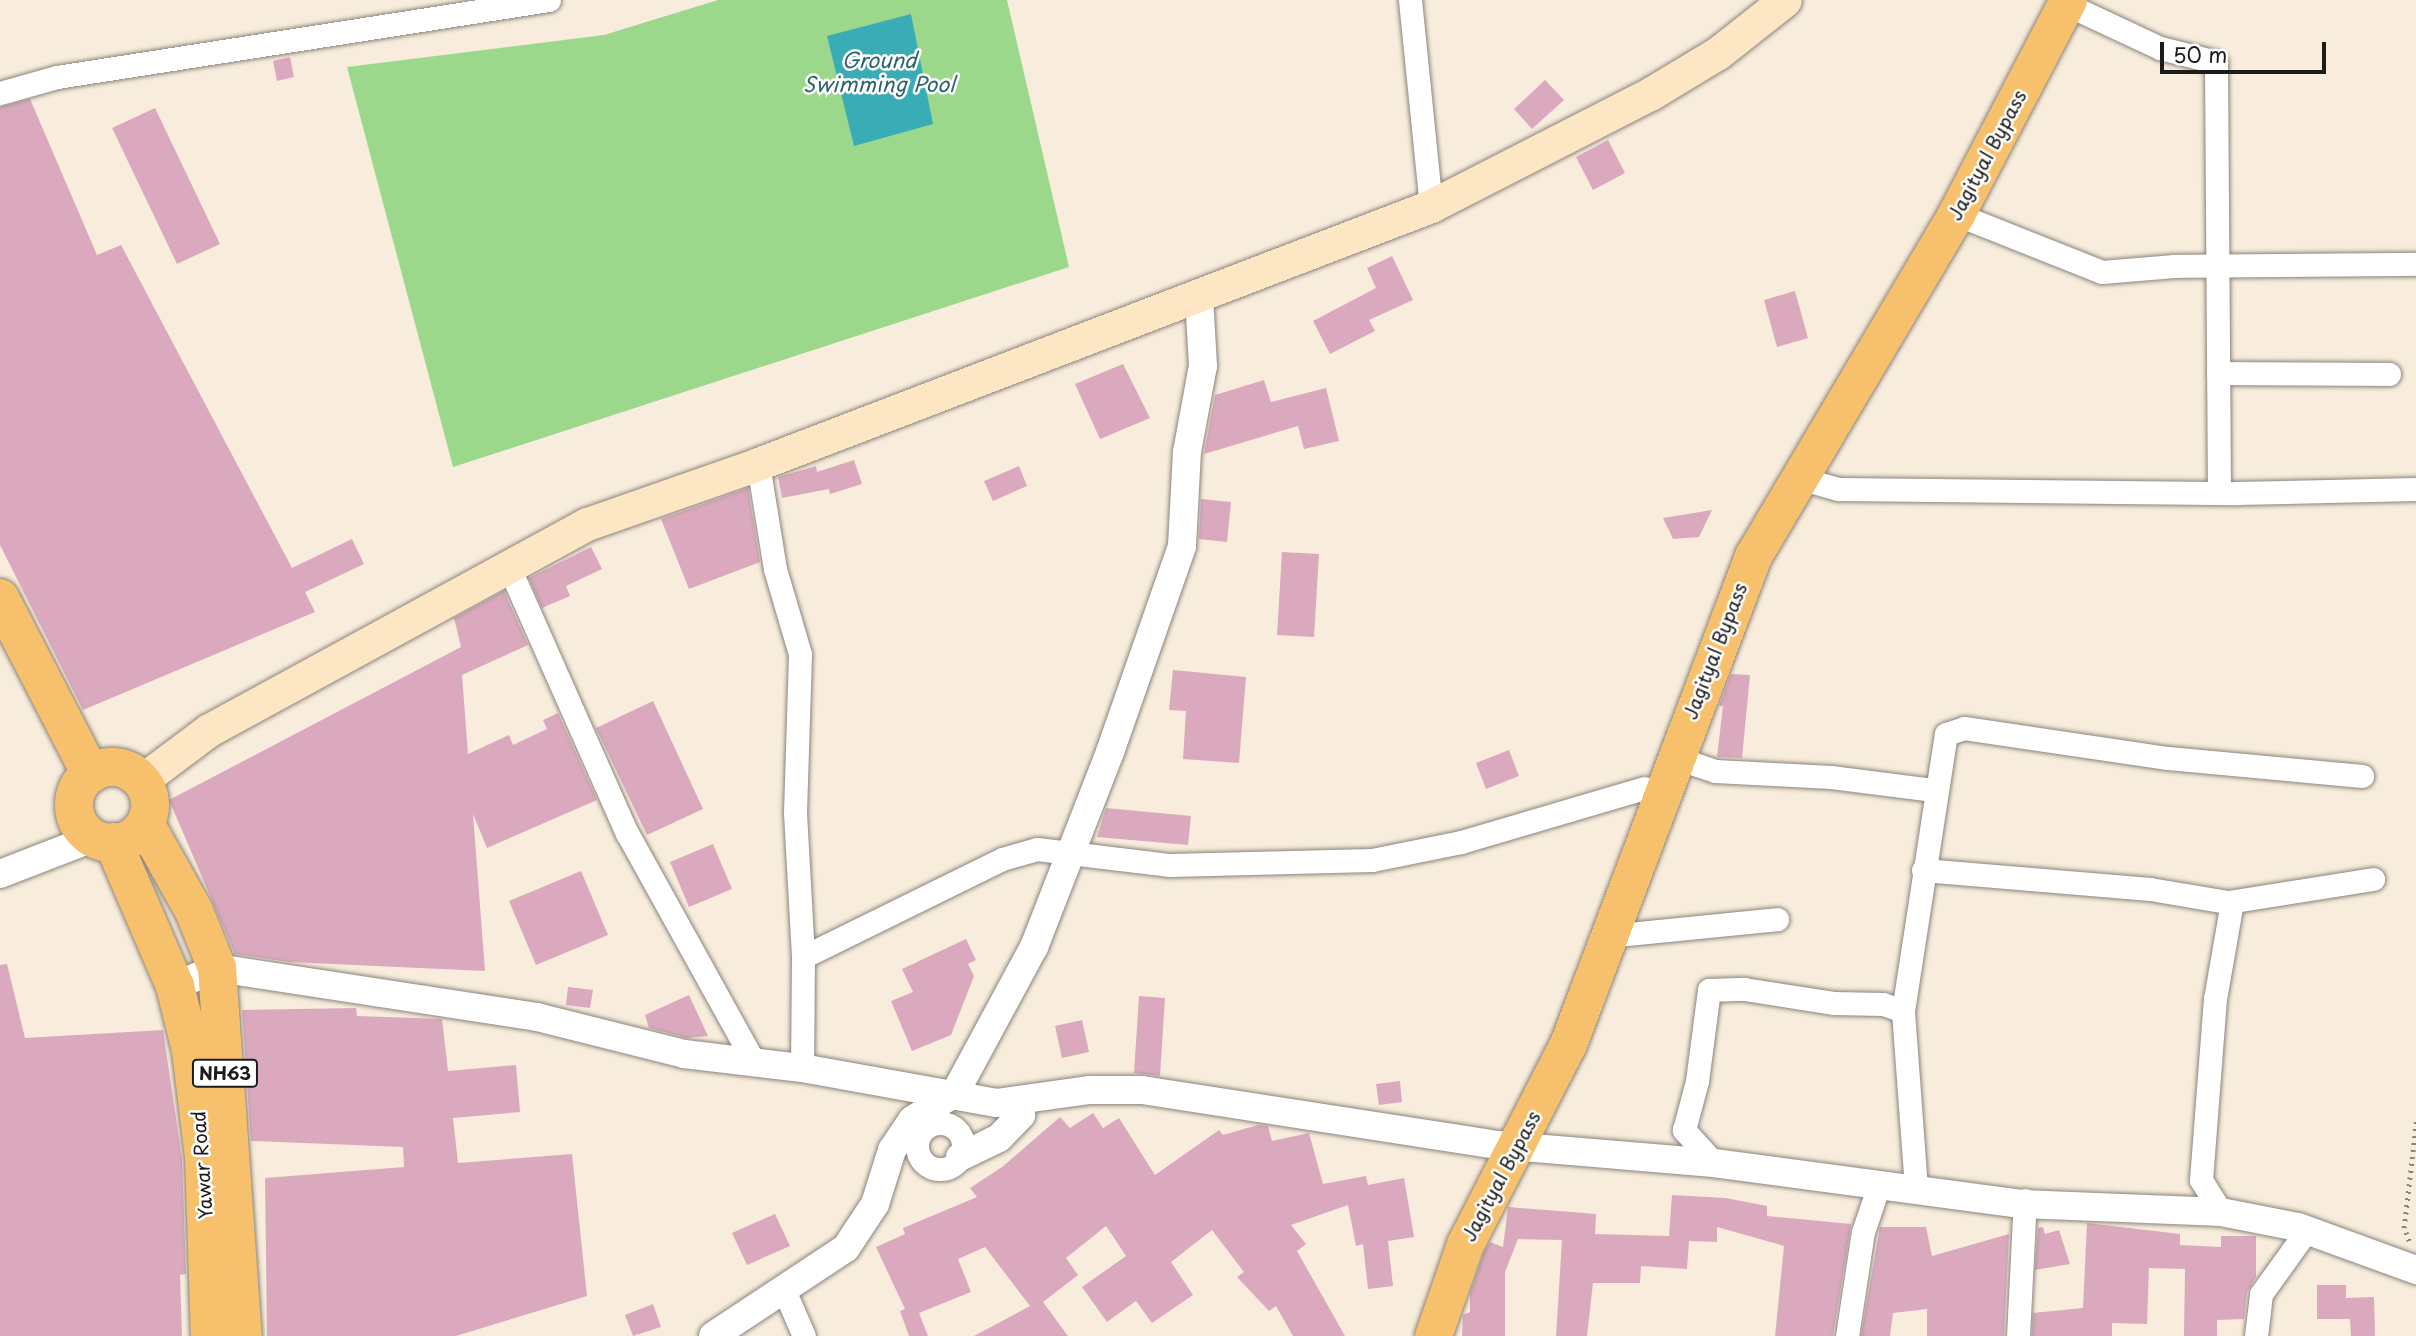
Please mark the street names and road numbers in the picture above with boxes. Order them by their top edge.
street label: Jagityal Bypass [1943,86,2031,224]
street label: Jagityal Bypass [1678,579,1752,723]
road number: NH63 [192,1058,258,1088]
street label: Jagityal Bypass [1457,1107,1545,1245]
street label: Yawar Road [187,1110,217,1220]

